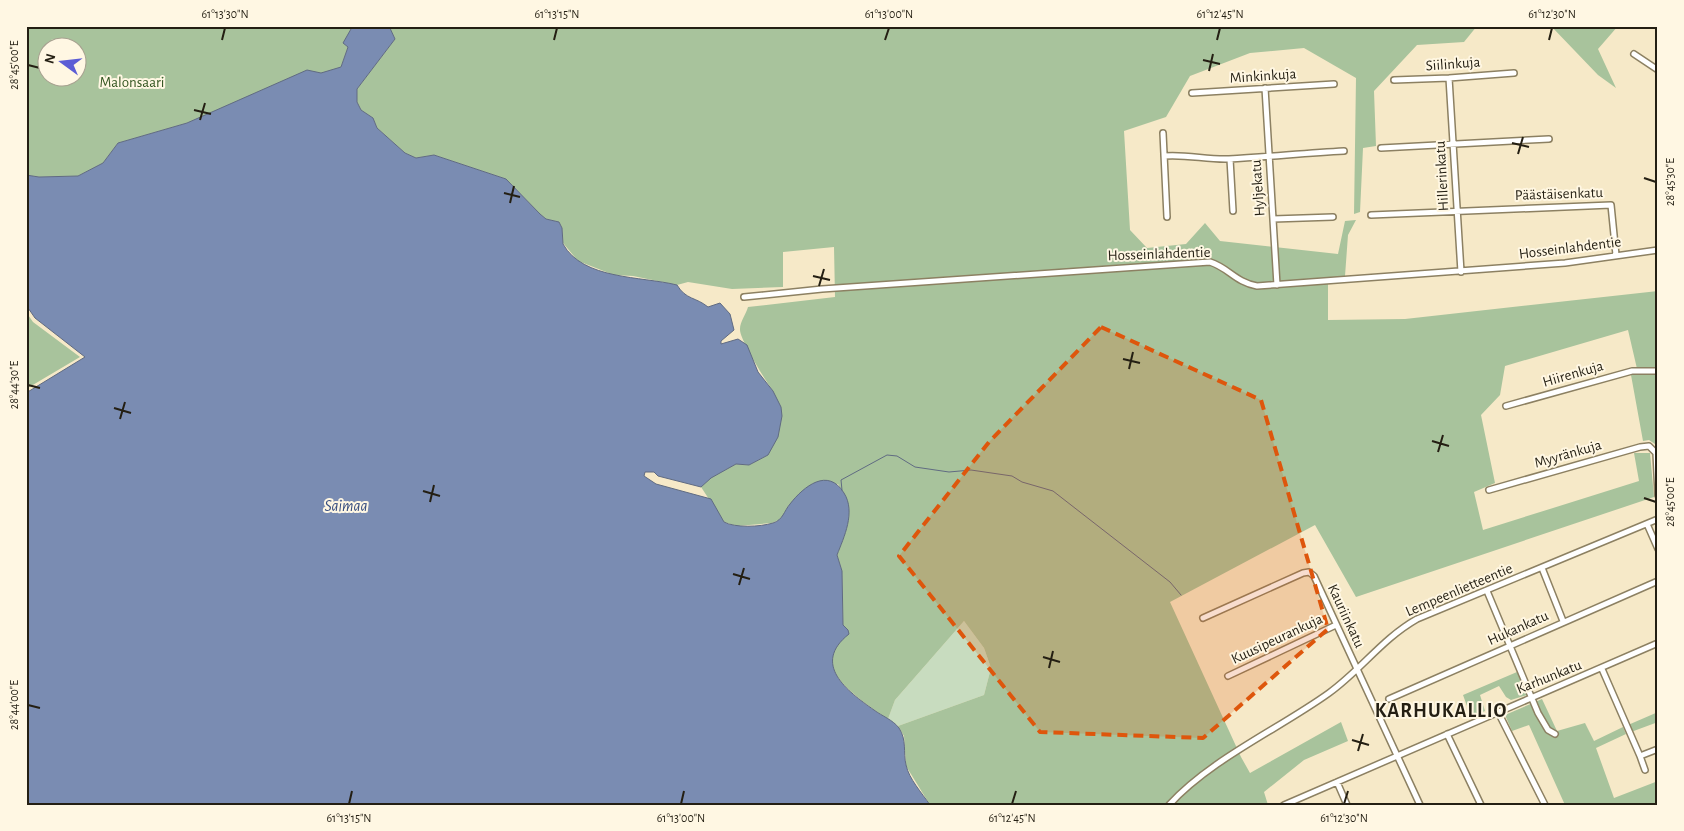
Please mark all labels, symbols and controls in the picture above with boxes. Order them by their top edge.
text: 61°13'30"N [201,8,249,20]
text: 61°13'15"N [534,8,580,20]
text: 61°13'00"N [865,8,913,20]
text: 61°12'45"N [1196,8,1244,20]
text: 61°12'30"N [1528,8,1576,20]
north arrow [38,38,88,88]
text: 28°45'00"E [8,40,20,90]
text: N [42,52,58,65]
street label: Siilinkuja [1425,55,1481,73]
street label: Minkinkuja [1229,66,1297,86]
park label: Malonsaari [99,75,165,90]
street label: Hillerinkatu [1433,140,1451,212]
text: 28°45'30"E [1664,158,1676,206]
street label: Hyljekatu [1249,159,1267,217]
street label: Päästäisenkatu [1515,185,1604,203]
street label: Hosseinlahdentie [1518,234,1622,262]
street label: Hosseinlahdentie [1107,245,1211,263]
street label: Hiirenkuja [1541,358,1605,390]
text: 28°44'30"E [8,360,20,409]
street label: Myyränkuja [1533,437,1603,471]
text: 28°45'00"E [1664,477,1676,527]
water label: Saimaa [325,498,367,514]
street label: Lempeenlietteentie [1403,561,1515,619]
street label: Kauriinkatu [1325,582,1367,650]
street label: Hukankatu [1485,608,1551,648]
street label: Kuusipeurankuja [1229,611,1325,667]
street label: Karhunkatu [1514,657,1584,697]
text: 28°44'00"E [8,680,20,730]
district label: KARHUKALLIO [1375,701,1507,721]
text: 61°13'15"N [326,812,372,824]
text: 61°13'00"N [657,812,705,824]
text: 61°12'45"N [988,812,1036,824]
text: 61°12'30"N [1320,812,1368,824]

